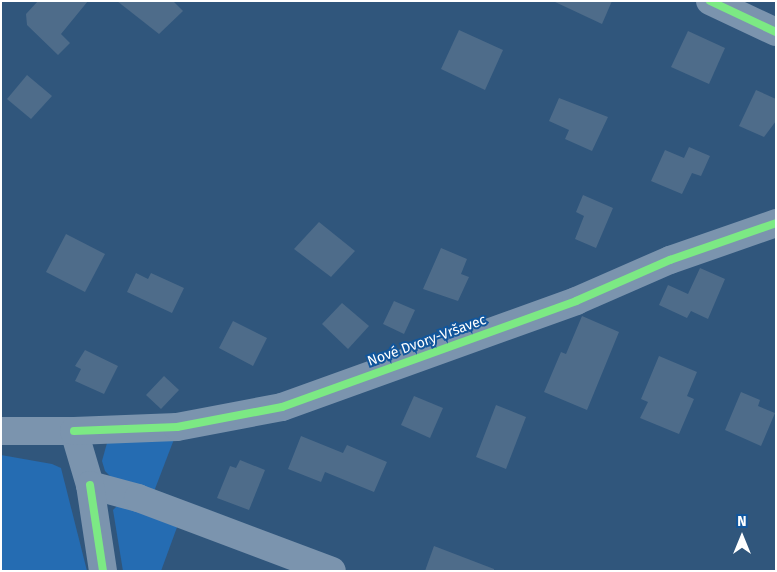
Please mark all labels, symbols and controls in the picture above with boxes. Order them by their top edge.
street label: Nové Dvory-Vršavec [365,312,489,370]
north arrow [717,512,767,562]
text: N [737,513,747,530]

